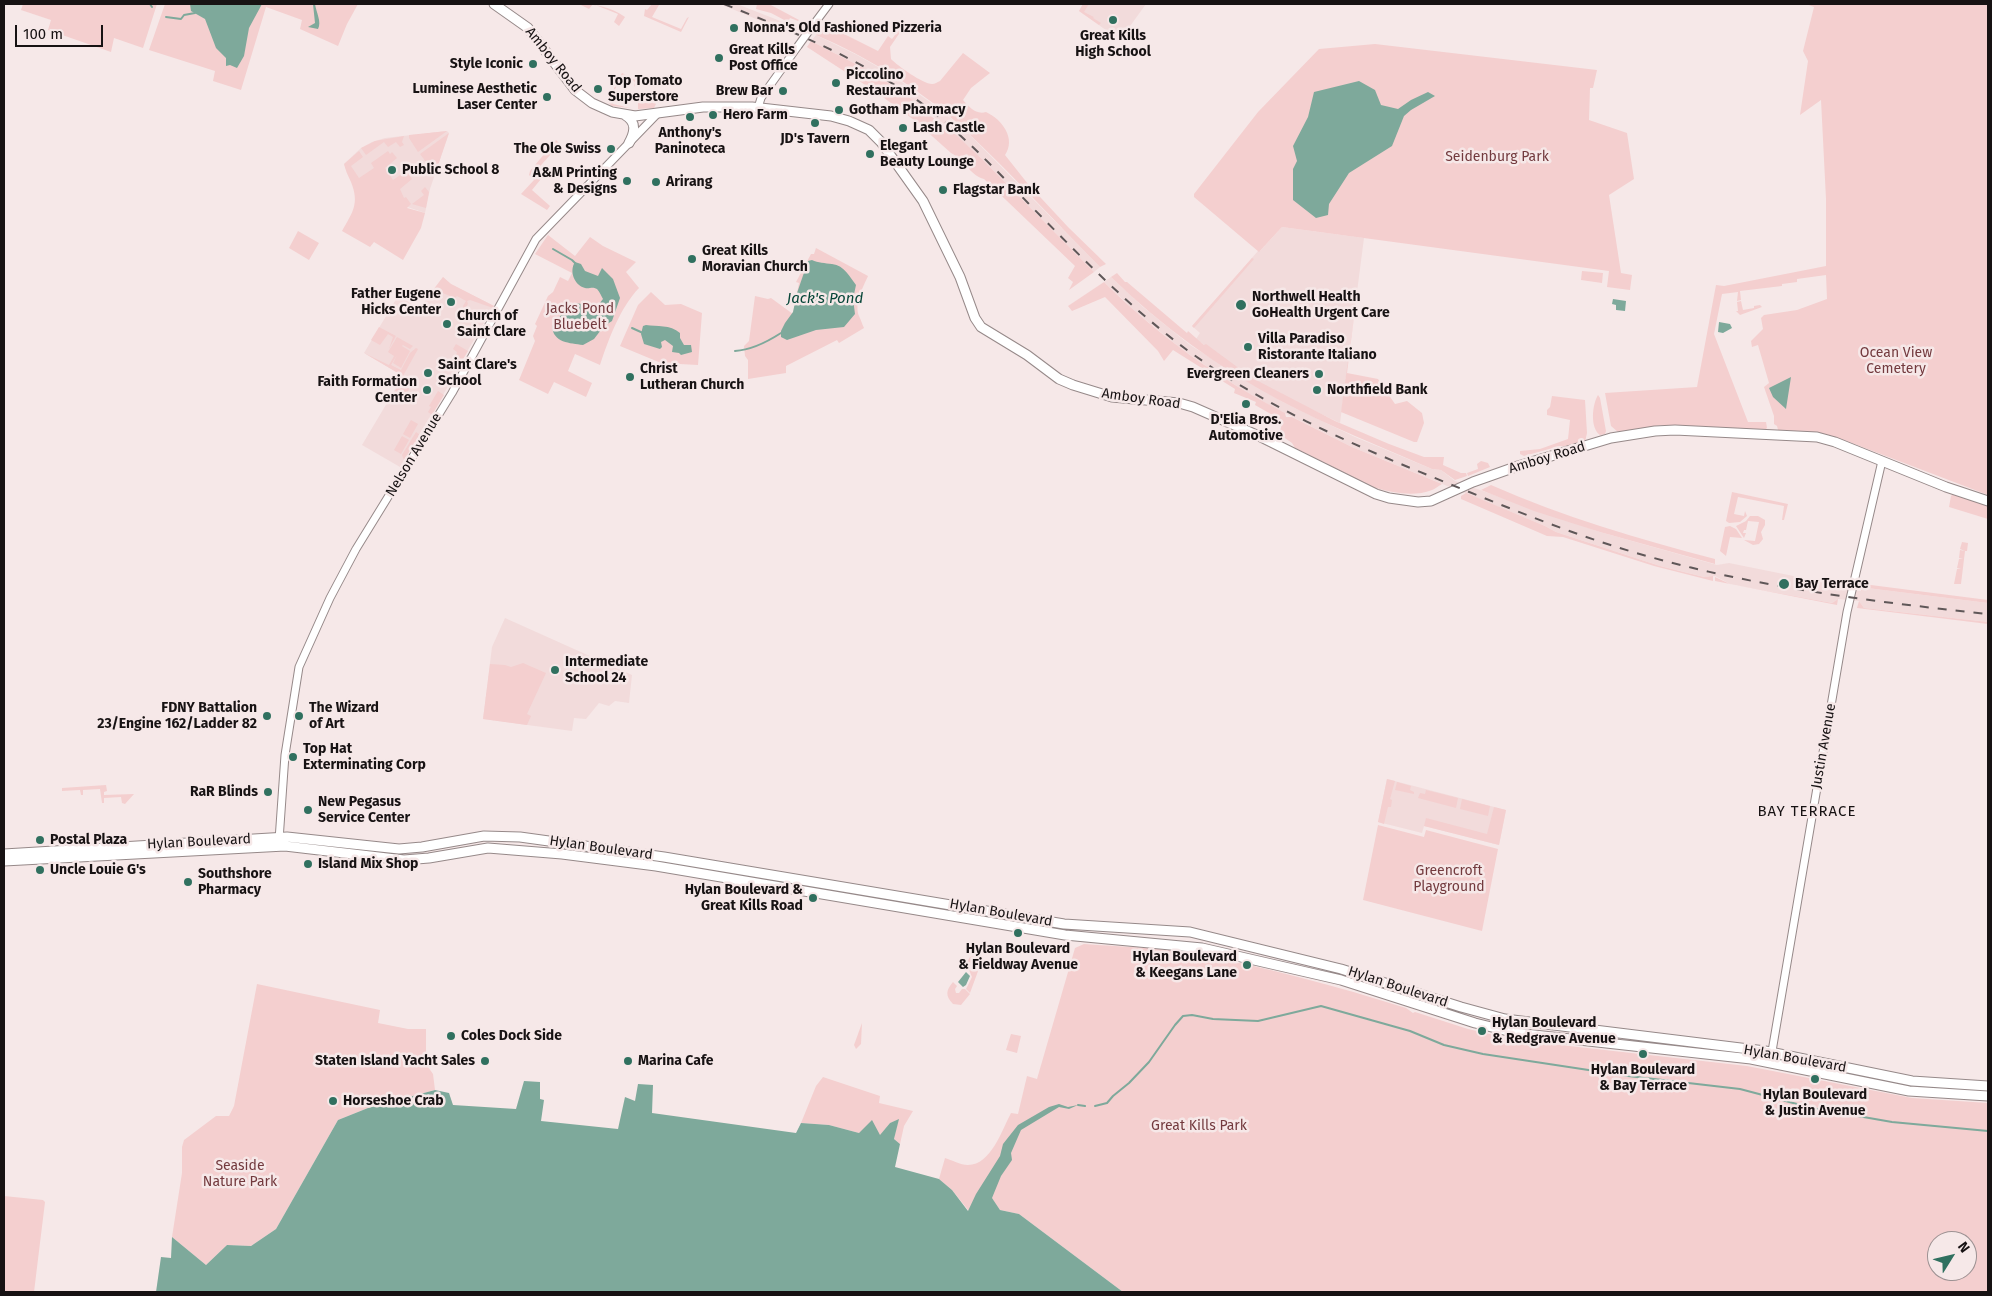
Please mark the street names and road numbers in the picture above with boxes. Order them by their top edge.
street label: Amboy Road [522,24,584,96]
street label: Amboy Road [1101,385,1181,413]
street label: Nelson Avenue [382,410,446,500]
street label: Amboy Road [1507,438,1587,478]
street label: Justin Avenue [1808,702,1840,790]
street label: Hylan Boulevard [147,831,251,853]
street label: Hylan Boulevard [548,832,654,864]
street label: Hylan Boulevard [948,896,1054,930]
street label: Hylan Boulevard [1346,963,1450,1011]
street label: Hylan Boulevard [1742,1042,1848,1076]

